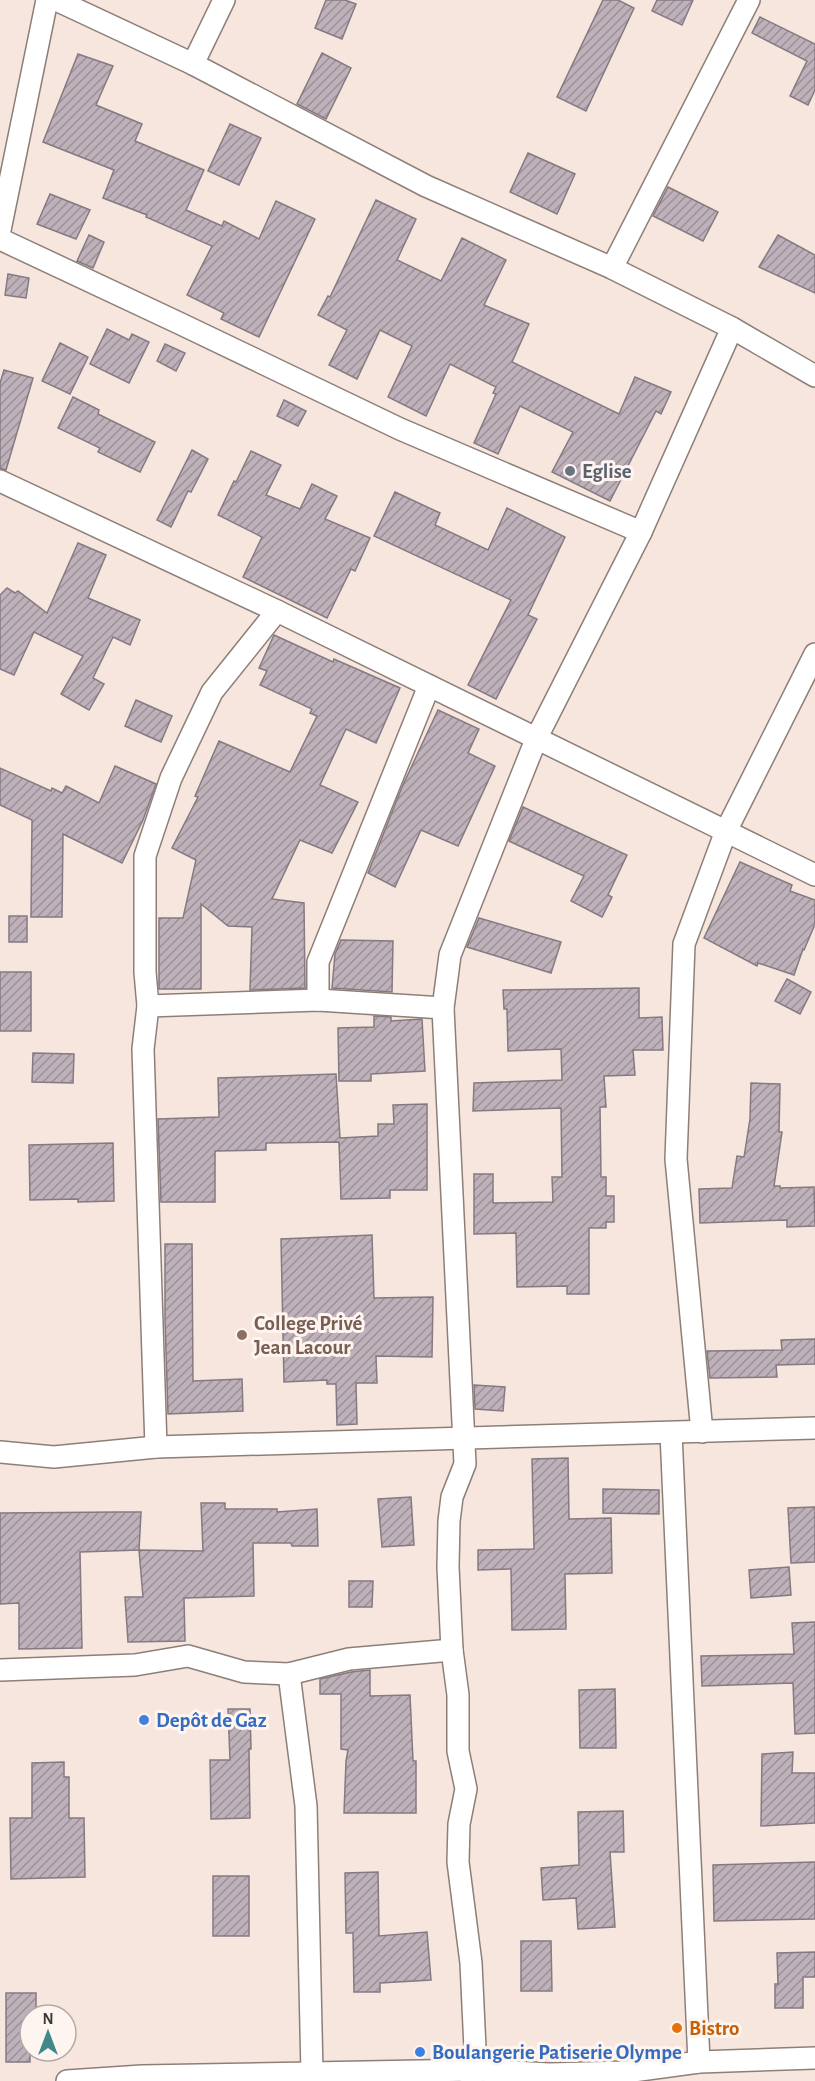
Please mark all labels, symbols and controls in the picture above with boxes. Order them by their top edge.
place label: Eglise [582,461,632,482]
marker: Eglise [563,464,577,478]
place label: College Privé Jean Lacour [254,1313,362,1358]
marker: College Privé Jean Lacour [235,1328,249,1342]
place label: Depôt de Gaz [156,1710,267,1731]
marker: Depôt de Gaz [137,1713,151,1727]
north arrow [18,2003,78,2063]
text: N [42,2011,54,2027]
place label: Bistro [689,2018,739,2039]
marker: Bistro [670,2021,684,2035]
place label: Boulangerie Patiserie Olympe [432,2042,682,2063]
marker: Boulangerie Patiserie Olympe [413,2045,427,2059]

